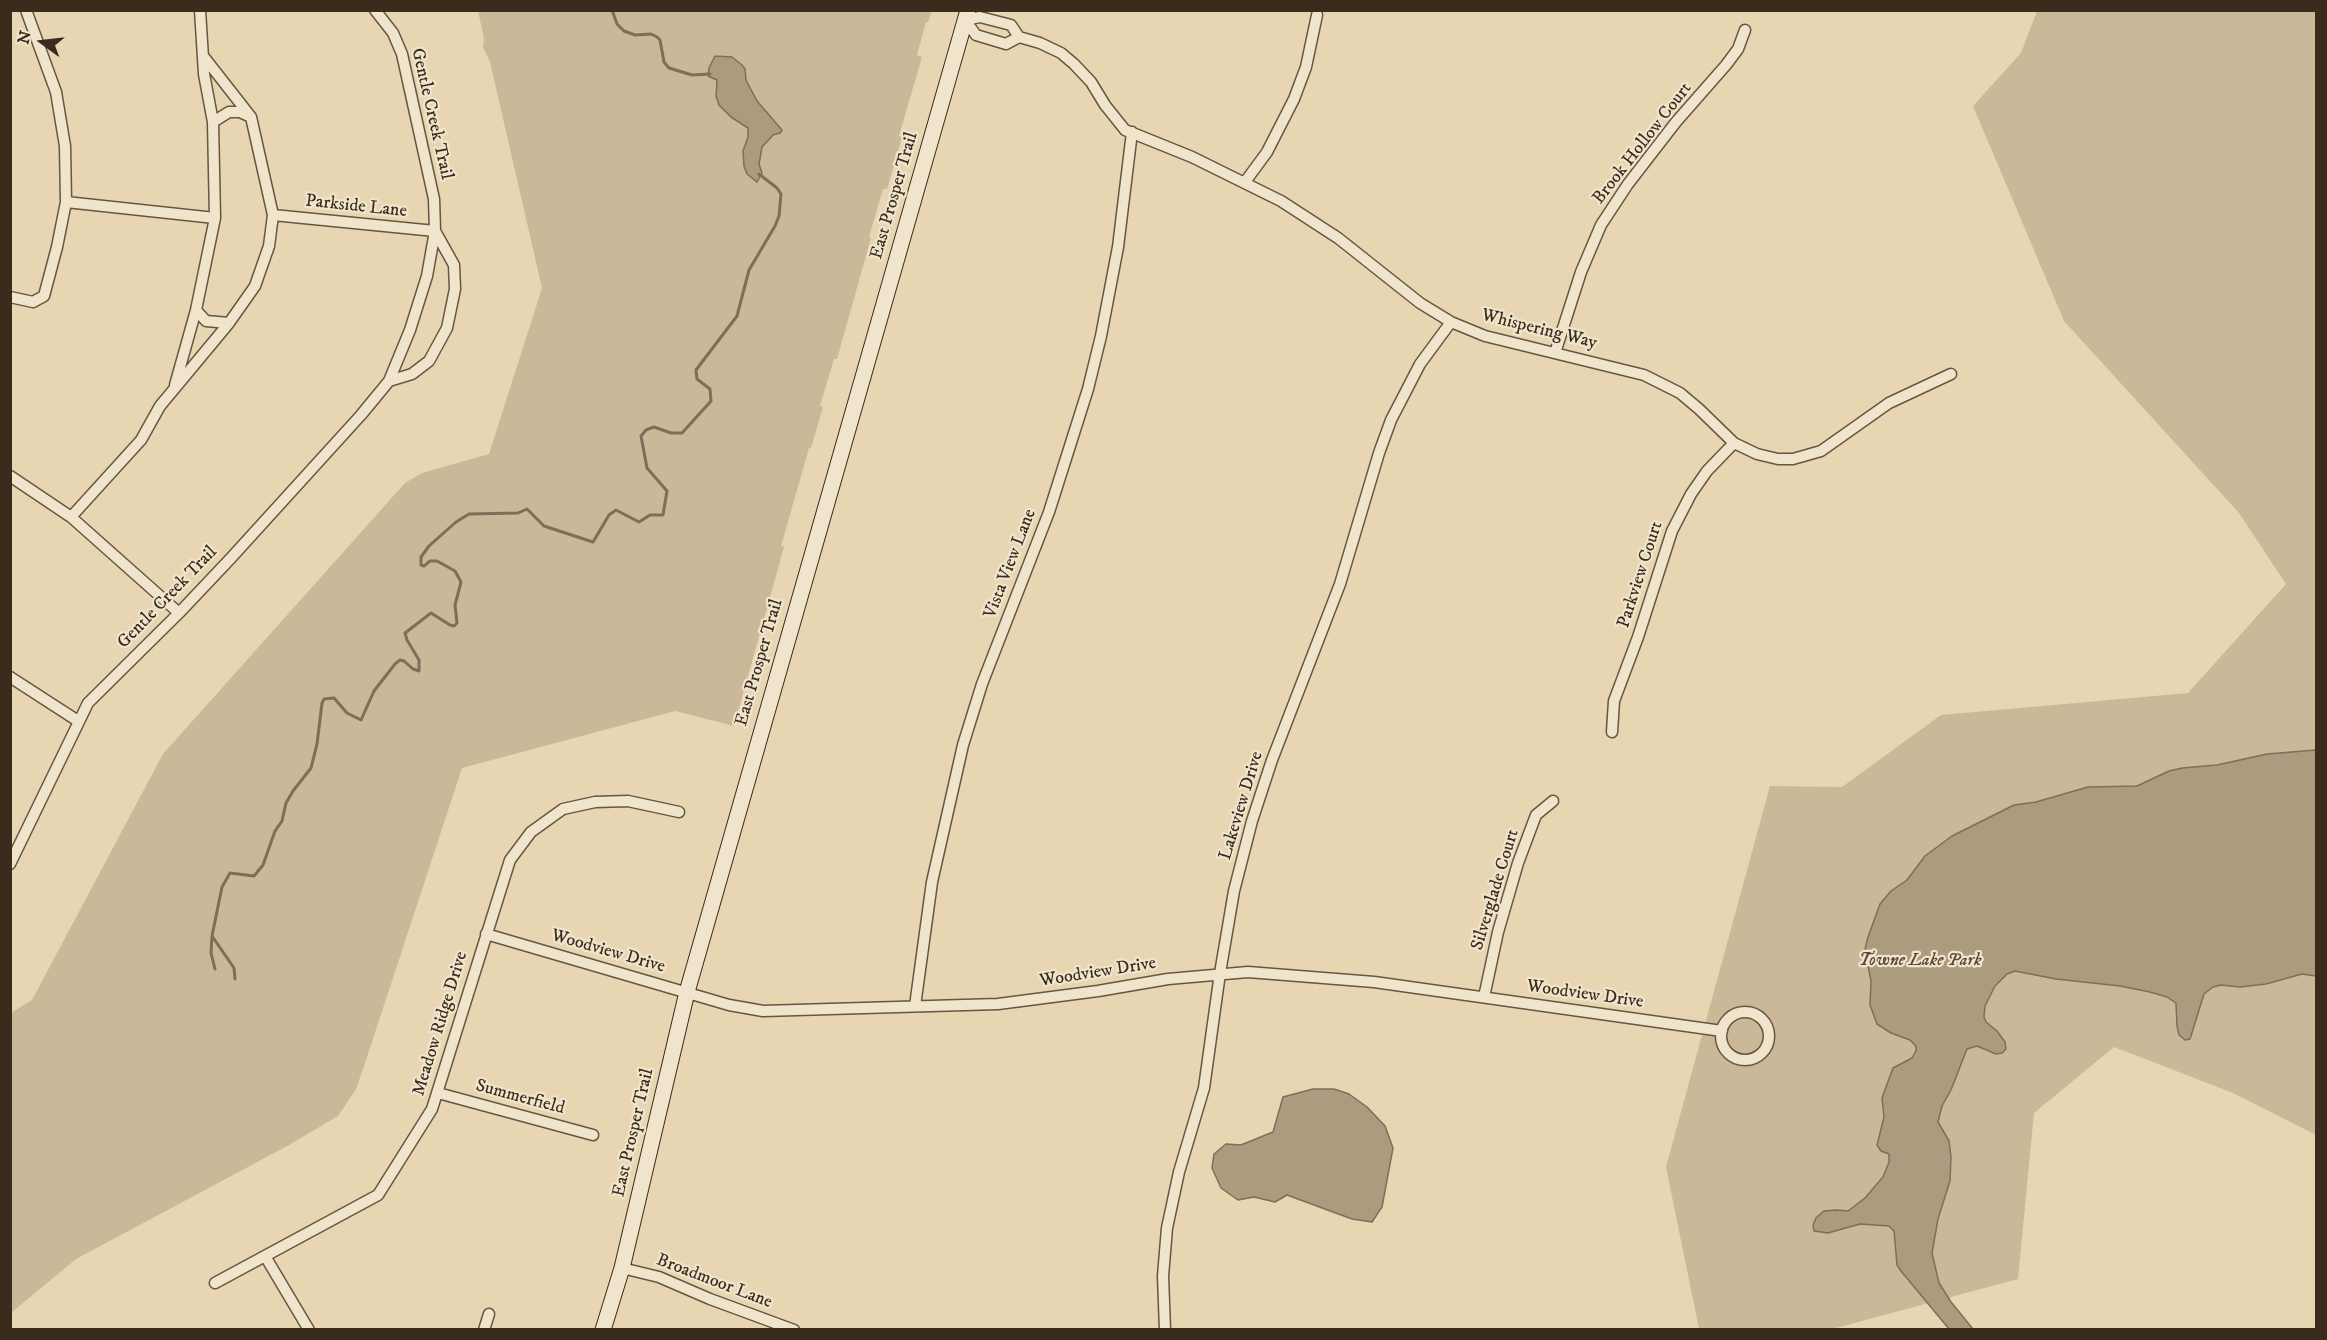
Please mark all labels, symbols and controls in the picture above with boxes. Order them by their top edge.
north arrow [12,12,72,72]
text: N [13,28,36,46]
street label: Gentle Creek Trail [405,46,457,182]
street label: Brook Hollow Court [1589,79,1697,209]
street label: East Prosper Trail [867,130,923,262]
street label: Parkside Lane [304,191,408,223]
street label: Whispering Way [1479,305,1599,355]
street label: Vista View Lane [980,506,1042,622]
street label: Parkview Court [1614,519,1668,631]
street label: Gentle Creek Trail [114,542,222,654]
street label: East Prosper Trail [732,597,788,729]
street label: Lakeview Drive [1215,749,1269,863]
street label: Silverglade Court [1467,827,1525,953]
street label: Woodview Drive [549,925,667,979]
street label: Meadow Ridge Drive [409,949,473,1099]
park label: Towne Lake Park [1859,950,1981,972]
street label: Woodview Drive [1038,953,1158,993]
street label: Woodview Drive [1525,976,1645,1014]
street label: East Prosper Trail [609,1067,659,1199]
street label: Summerfield [473,1076,567,1120]
street label: Broadmoor Lane [653,1250,775,1314]

